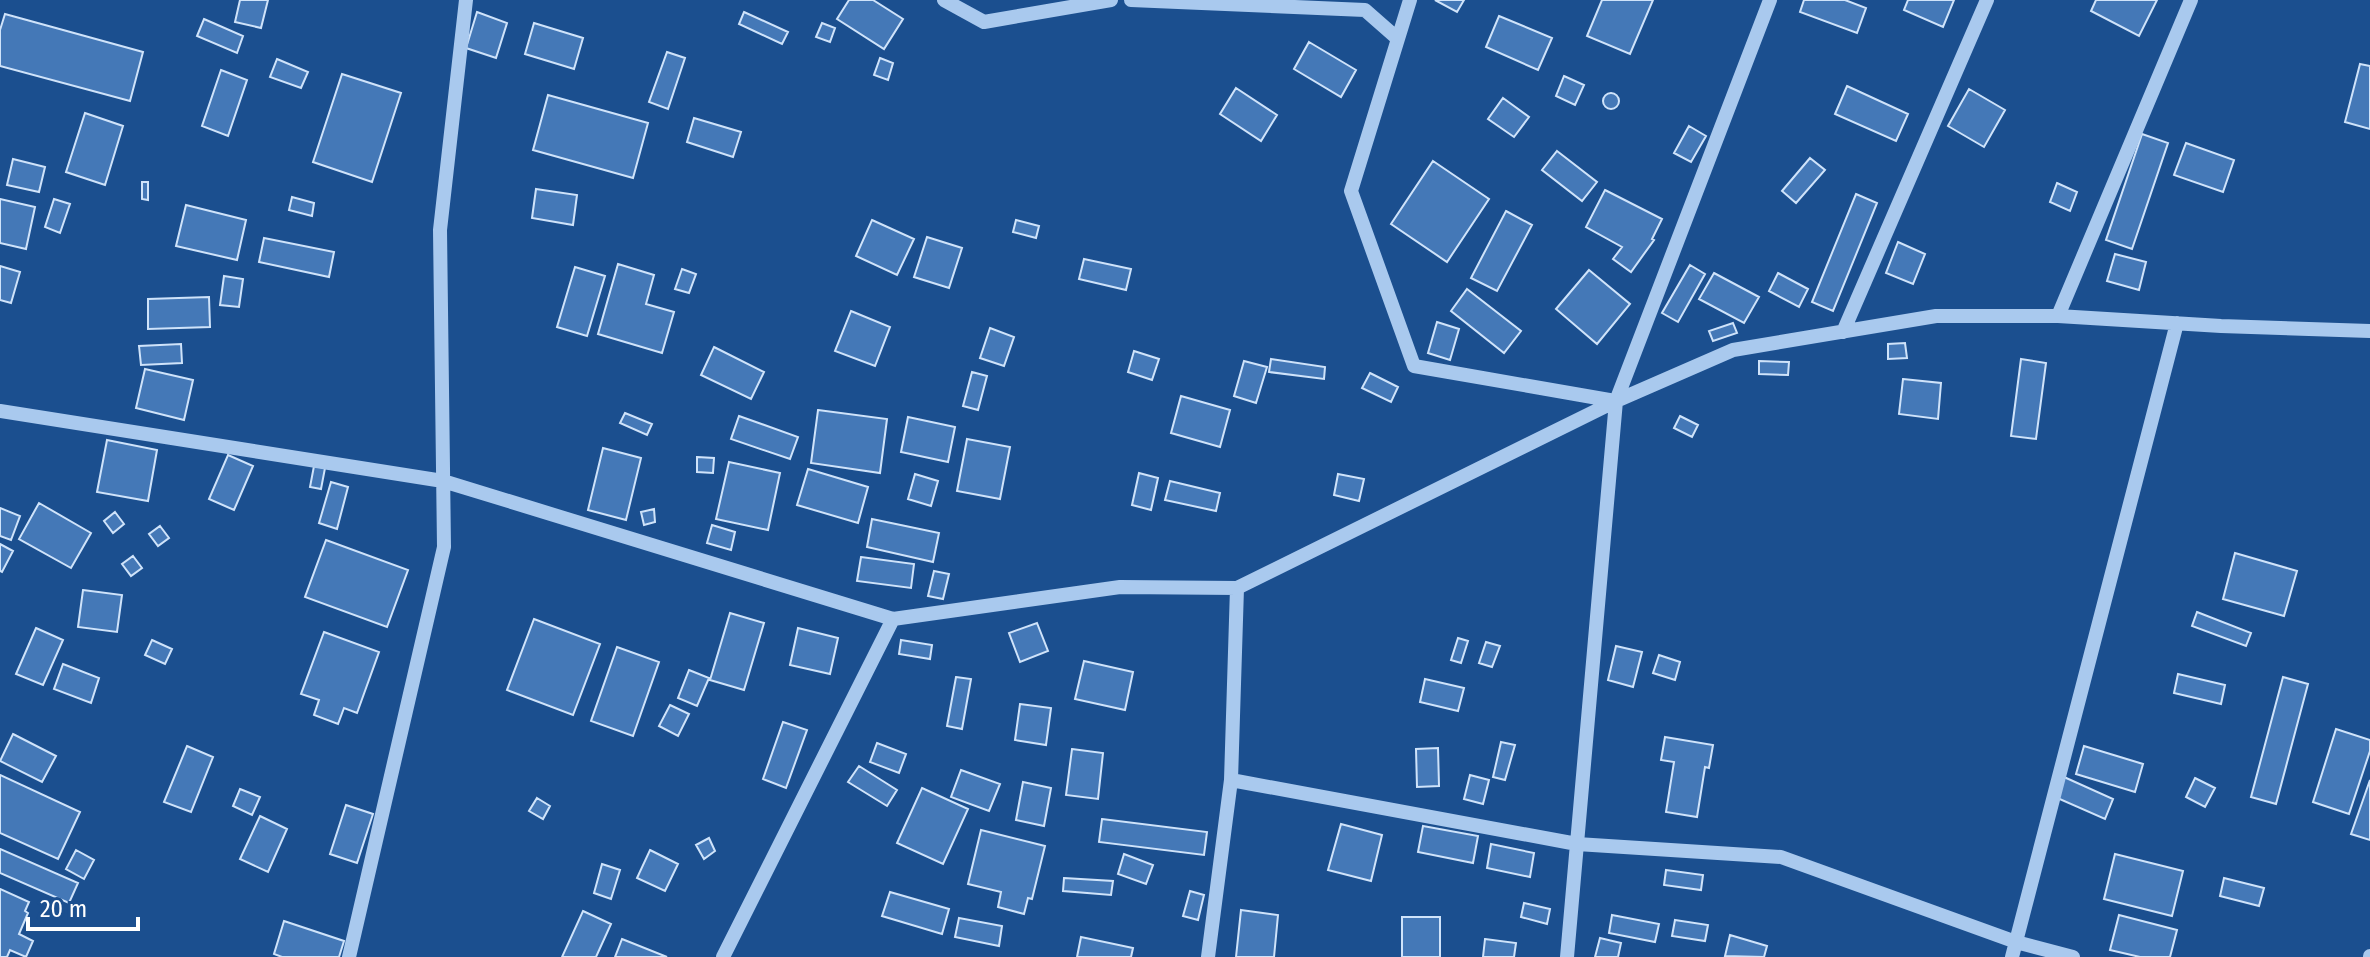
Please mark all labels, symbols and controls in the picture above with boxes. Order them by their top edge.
scale bar [28,881,138,931]
text: 20 m [40,895,87,923]

